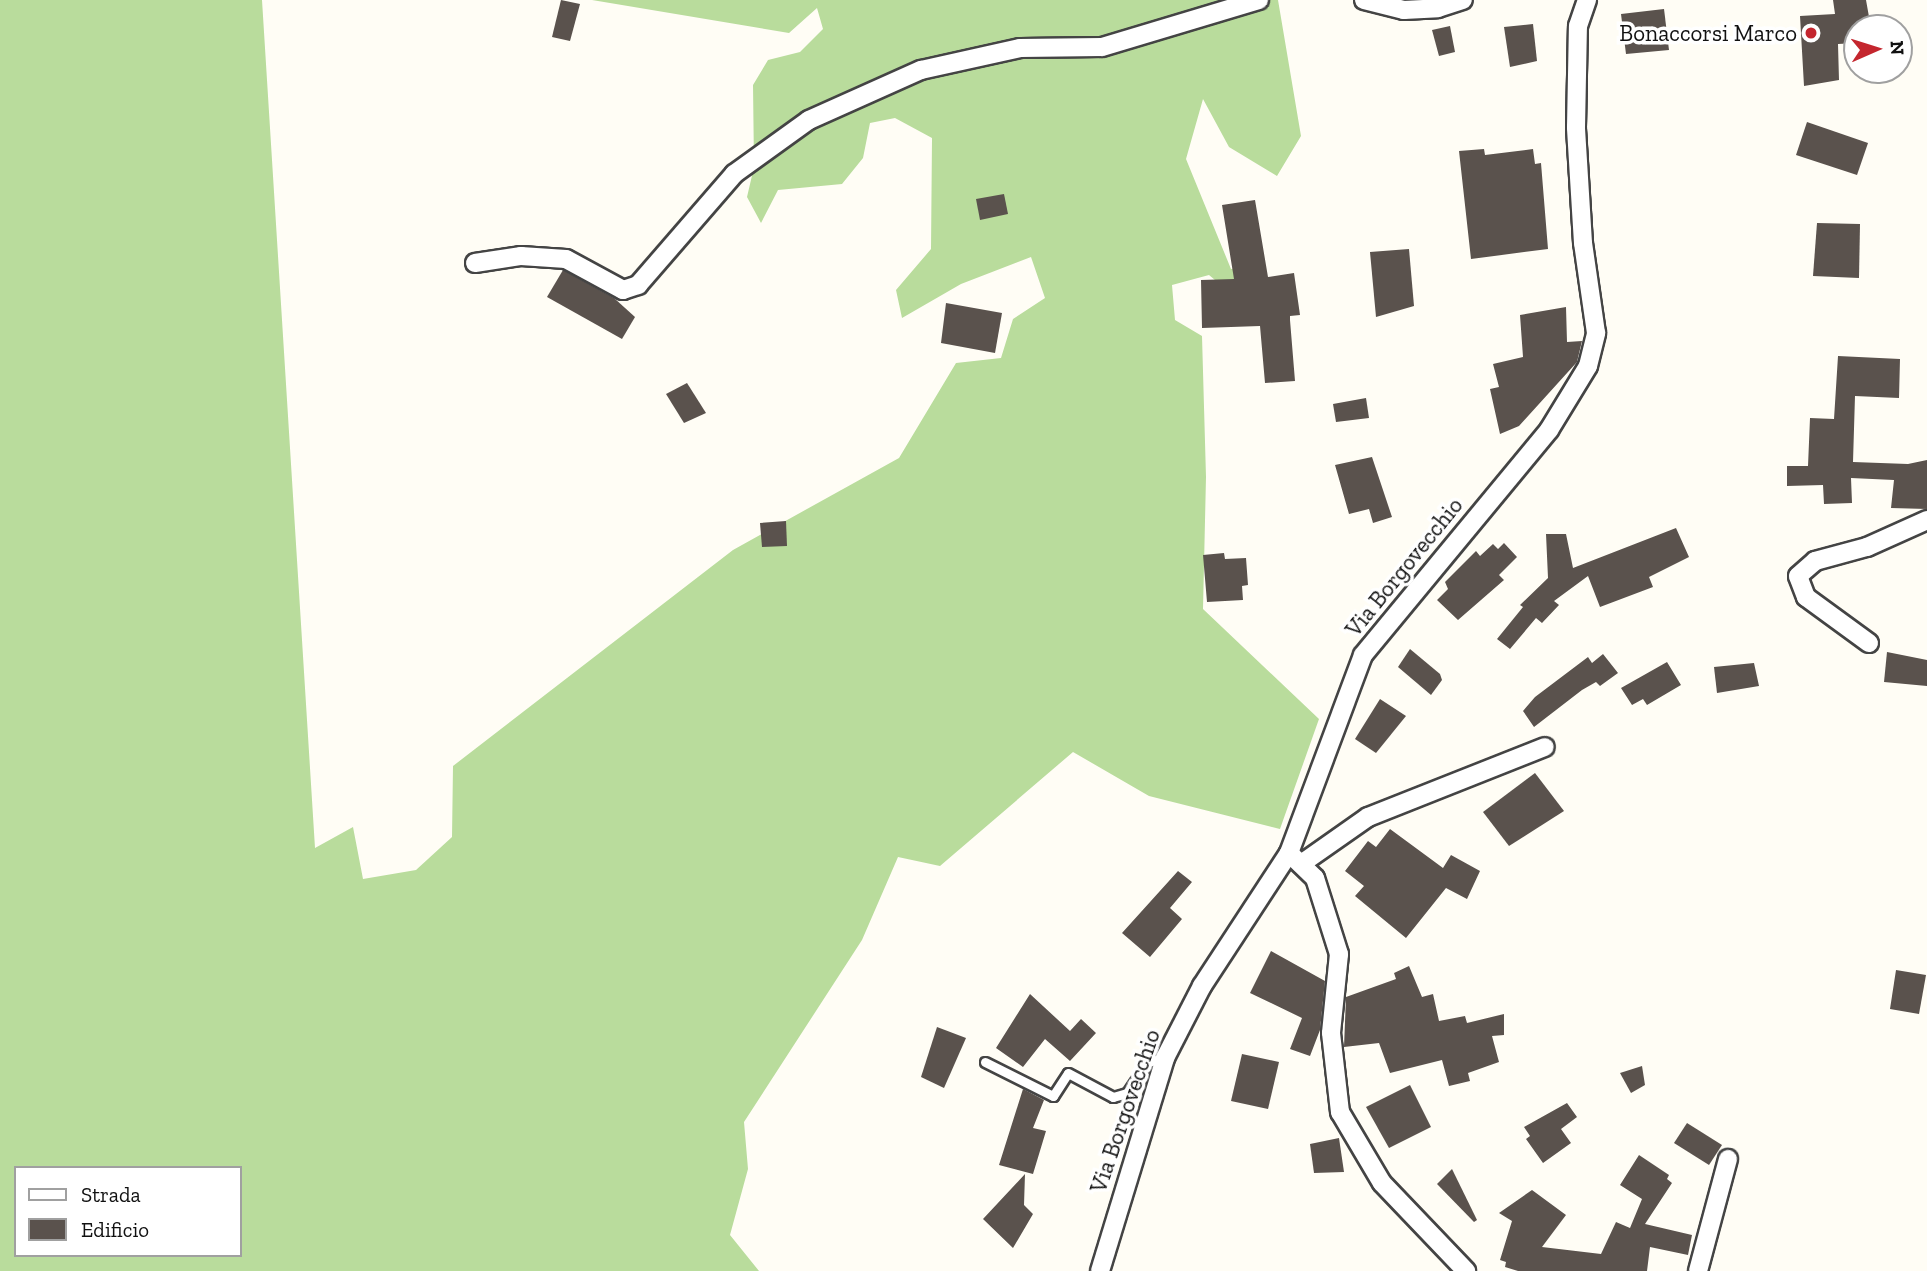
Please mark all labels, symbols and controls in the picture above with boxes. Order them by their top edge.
north arrow [1843,14,1913,84]
place label: Bonaccorsi Marco [1619,19,1797,47]
marker: Bonaccorsi Marco [1803,25,1819,41]
text: N [1886,40,1909,56]
street label: Via Borgovecchio [1339,492,1469,642]
street label: Via Borgovecchio [1084,1026,1166,1196]
legend [14,1166,242,1257]
text: Strada [81,1182,141,1207]
text: Edificio [81,1217,149,1242]

